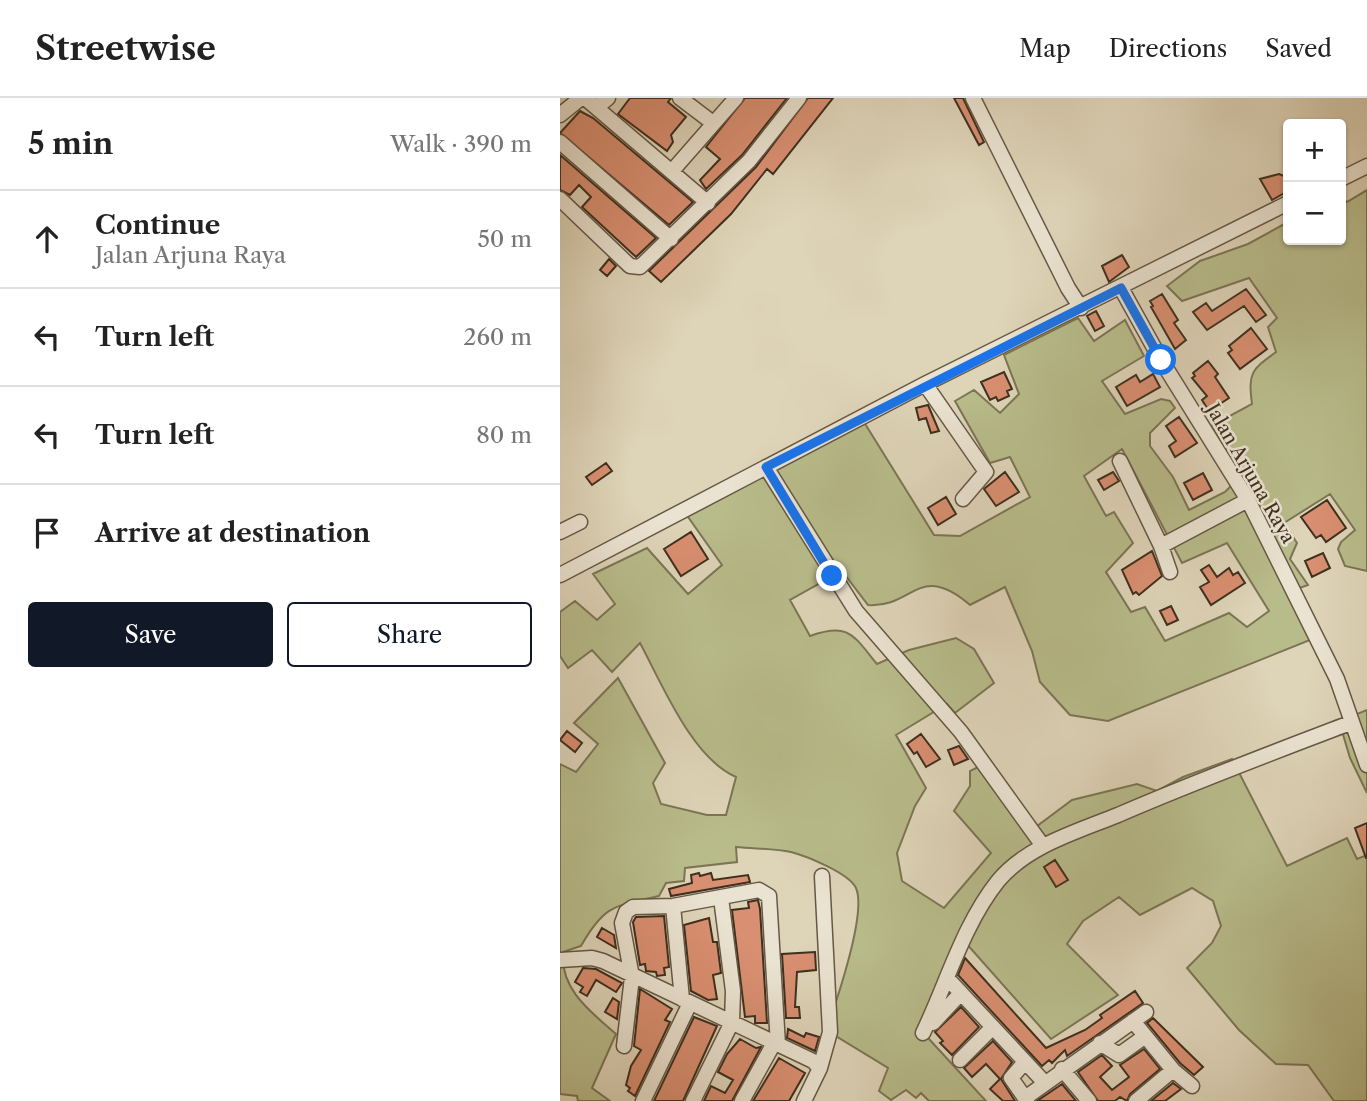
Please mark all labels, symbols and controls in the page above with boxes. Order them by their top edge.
text: Streetwise [35,28,216,69]
text: Map [1019,34,1071,63]
text: Directions [1109,34,1227,63]
text: Saved [1265,34,1332,63]
map controls [1283,119,1346,245]
button: + [1283,119,1346,182]
text: 5 min [28,125,113,162]
text: Walk · 390 m [390,130,532,158]
button: − [1283,182,1346,245]
text: Continue [95,209,220,241]
icon: ahead [28,220,66,258]
text: 50 m [477,225,532,253]
text: Jalan Arjuna Raya [95,241,286,269]
icon: left [28,318,66,356]
text: Turn left [95,321,214,353]
text: 260 m [463,323,532,351]
route start [1145,344,1176,375]
street label: Jalan Arjuna Raya [1200,397,1300,547]
icon: left [28,416,66,454]
text: Turn left [95,419,214,451]
text: 80 m [476,421,532,449]
icon: arrive [28,514,66,552]
text: Arrive at destination [95,517,370,549]
route end [816,560,847,591]
button: Save [28,602,273,667]
button: Share [287,602,532,667]

